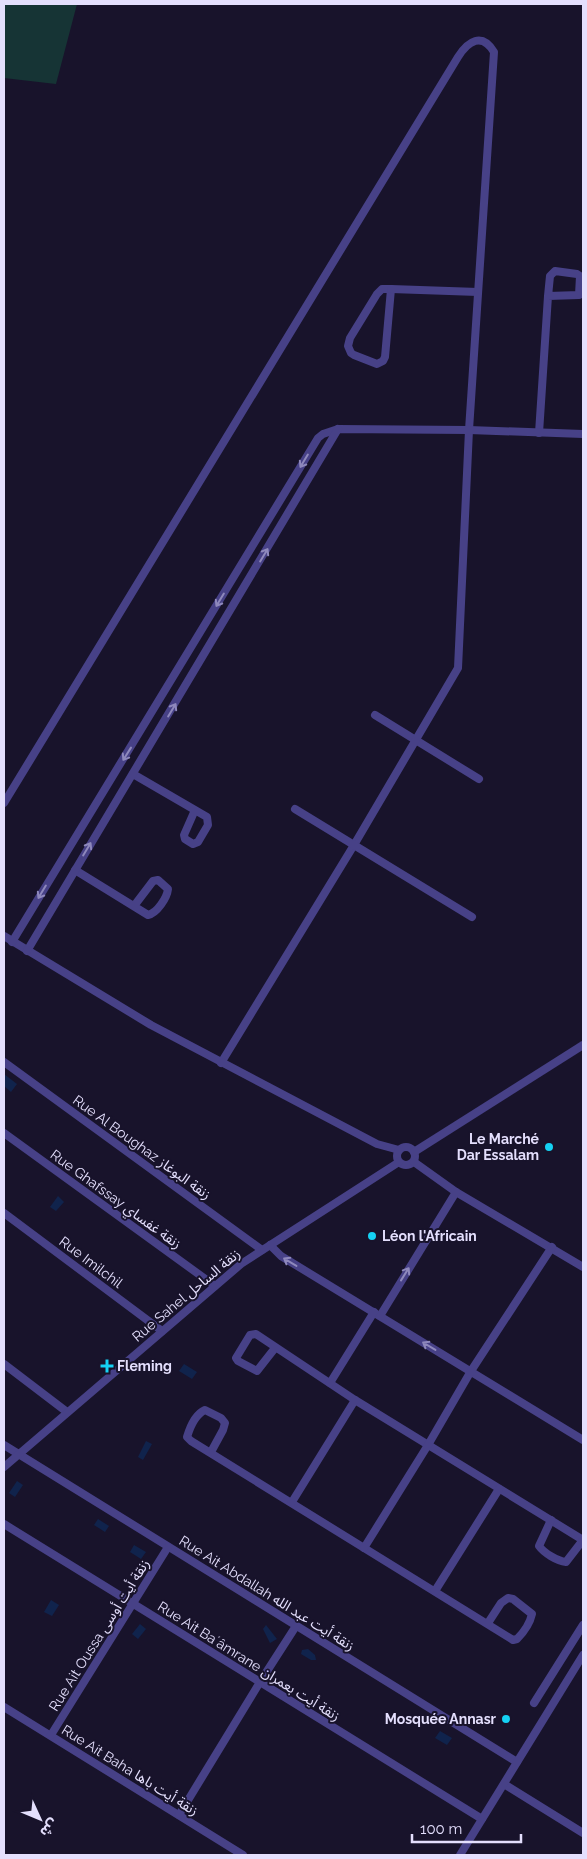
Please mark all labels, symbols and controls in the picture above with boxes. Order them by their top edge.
one-way arrow [299,453,309,467]
one-way arrow [259,549,269,563]
one-way arrow [215,592,225,606]
one-way arrow [167,703,177,717]
one-way arrow [122,746,132,760]
one-way arrow [83,842,93,856]
one-way arrow [37,885,47,899]
street label: Rue Al Boughaz زنقة البوغاز [69,1092,214,1203]
place label: Le Marché Dar Essalam [457,1131,540,1163]
marker: Le Marché Dar Essalam [543,1141,555,1153]
street label: Rue Ghafssay زنقة غفساي [46,1146,184,1254]
place label: Léon l'Africain [382,1228,477,1244]
marker: Léon l'Africain [366,1230,378,1242]
street label: Rue Imilchil [56,1233,126,1291]
street label: Rue Sahel زنقة الساحل [129,1245,244,1346]
one-way arrow [284,1256,298,1266]
one-way arrow [401,1268,411,1282]
one-way arrow [423,1341,437,1351]
place label: Fleming [117,1358,172,1374]
marker: Fleming [101,1360,113,1372]
street label: Rue Ait Abdallah زنقة أيت عبد الله [176,1532,358,1655]
street label: Rue Ait Oussa زنقة أيت أوسى [45,1556,153,1714]
street label: Rue Ait Ba´âmrane زنقة أيت بعمران [154,1597,344,1725]
place label: Mosquée Annasr [385,1711,497,1727]
marker: Mosquée Annasr [500,1713,512,1725]
street label: Rue Ait Baha زنقة أيت باها [58,1721,202,1819]
north arrow [15,1794,65,1844]
scale bar [412,1812,521,1844]
text: ش [37,1816,62,1840]
text: 100 m [420,1820,462,1838]

